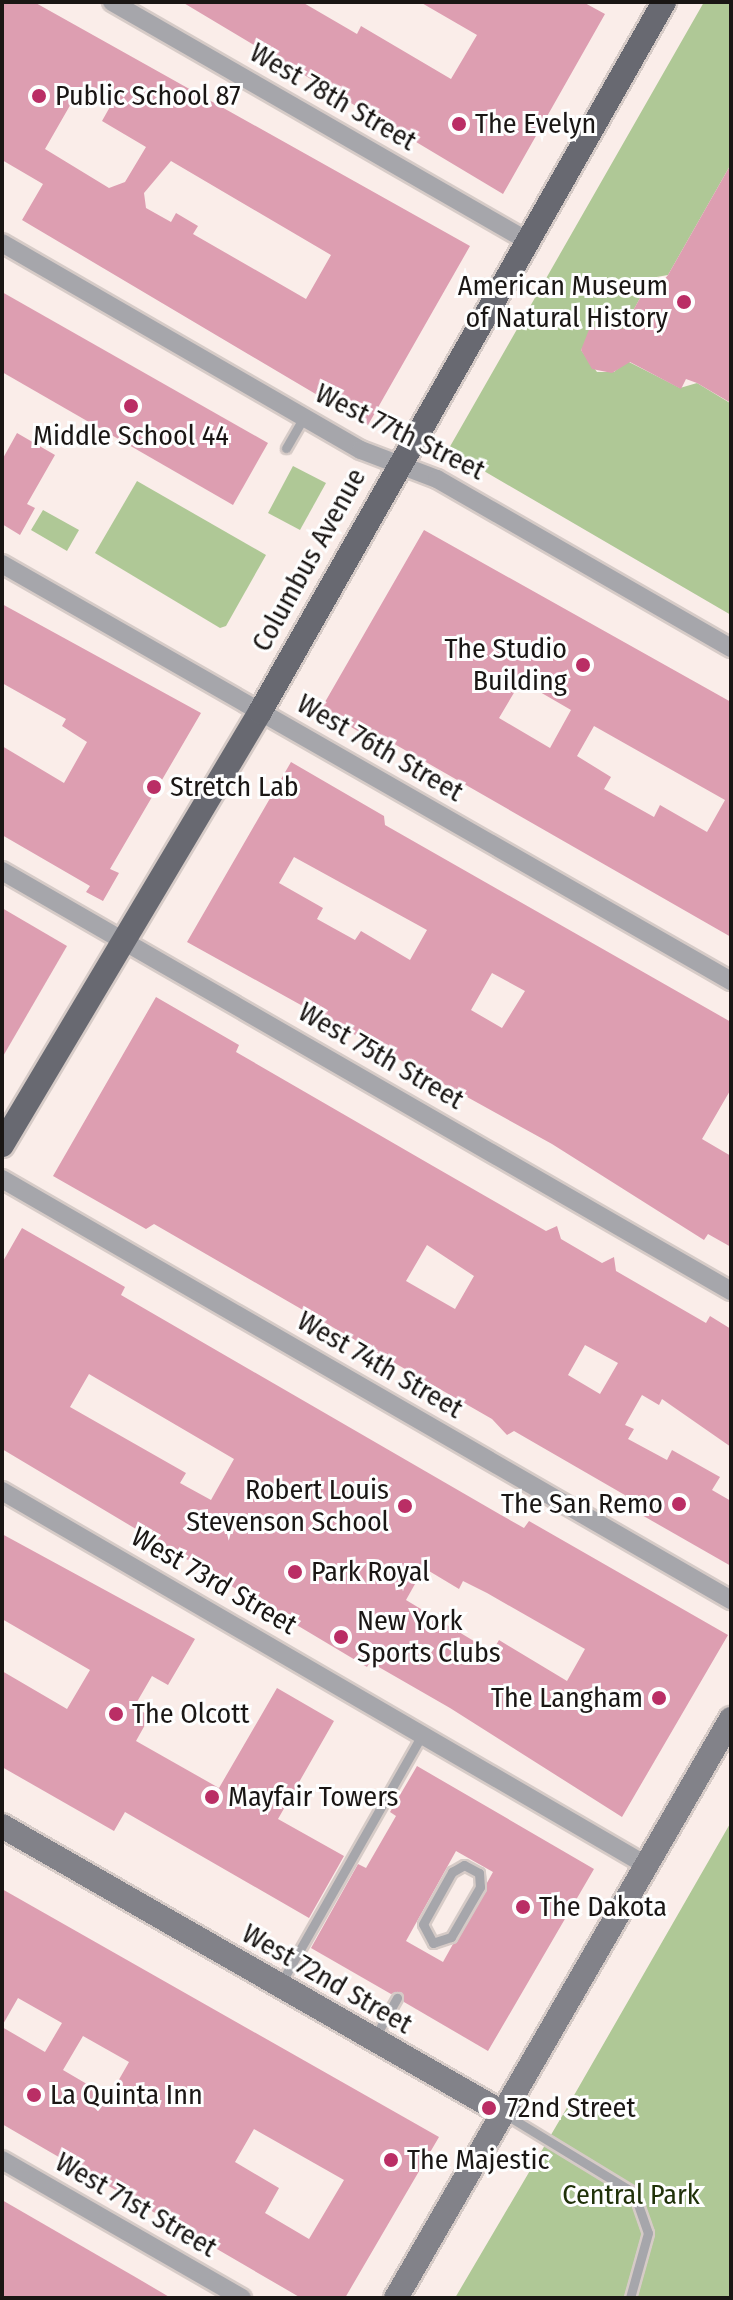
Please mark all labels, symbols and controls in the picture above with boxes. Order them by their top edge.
street label: West 78th Street [244,36,422,158]
place label: Public School 87 [55,79,241,113]
marker: Public School 87 [30,87,48,105]
place label: The Evelyn [475,107,596,141]
marker: The Evelyn [450,115,468,133]
place label: American Museum of Natural History [458,269,668,335]
marker: American Museum of Natural History [675,293,693,311]
street label: West 77th Street [310,376,490,488]
marker: Middle School 44 [122,397,140,415]
place label: Middle School 44 [33,419,229,453]
street label: Columbus Avenue [245,463,373,657]
place label: The Studio Building [444,632,567,698]
marker: The Studio Building [574,656,592,674]
street label: West 76th Street [291,687,469,809]
place label: Stretch Lab [170,770,299,804]
marker: Stretch Lab [145,778,163,796]
street label: West 75th Street [292,995,470,1117]
street label: West 74th Street [291,1304,469,1426]
place label: Robert Louis Stevenson School [186,1473,389,1539]
place label: The San Remo [501,1487,663,1521]
marker: The San Remo [670,1495,688,1513]
marker: Robert Louis Stevenson School [396,1497,414,1515]
street label: West 73rd Street [125,1520,303,1642]
place label: Park Royal [311,1555,430,1589]
marker: Park Royal [286,1563,304,1581]
place label: New York Sports Clubs [357,1604,501,1670]
marker: New York Sports Clubs [332,1628,350,1646]
place label: The Langham [491,1681,643,1715]
marker: The Langham [650,1689,668,1707]
place label: The Olcott [132,1697,249,1731]
marker: The Olcott [107,1705,125,1723]
place label: Mayfair Towers [228,1780,398,1814]
marker: Mayfair Towers [203,1788,221,1806]
place label: The Dakota [539,1890,667,1924]
marker: The Dakota [514,1898,532,1916]
street label: West 72nd Street [236,1917,418,2041]
place label: La Quinta Inn [50,2078,203,2112]
marker: La Quinta Inn [25,2086,43,2104]
place label: 72nd Street [507,2091,636,2125]
marker: 72nd Street [478,2097,500,2119]
place label: The Majestic [407,2143,550,2177]
street label: West 71st Street [49,2145,223,2265]
marker: The Majestic [382,2151,400,2169]
park label: Central Park [562,2178,700,2212]

